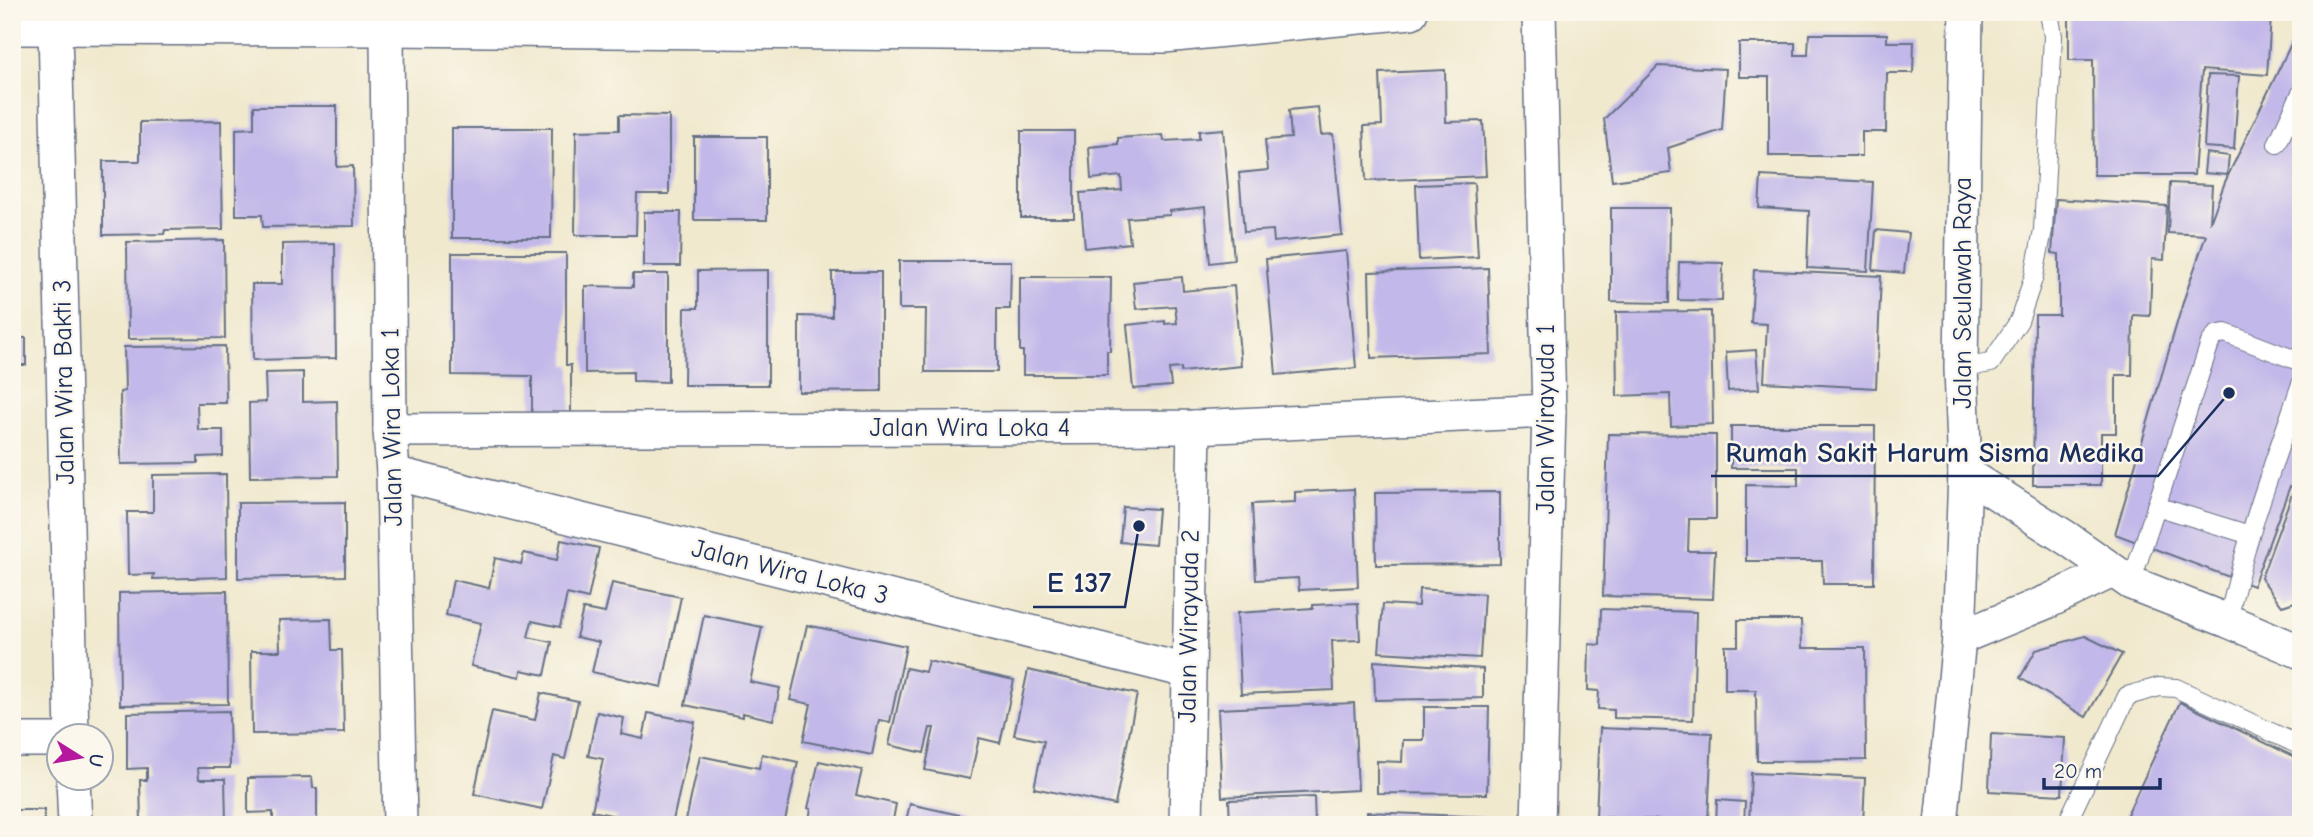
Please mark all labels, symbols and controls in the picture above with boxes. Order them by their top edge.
street label: Jalan Seulawah Raya [1948,177,1978,409]
street label: Jalan Wira Bakti 3 [47,279,81,485]
street label: Jalan Wirayuda 1 [1531,324,1561,514]
street label: Jalan Wira Loka 1 [375,327,409,527]
street label: Jalan Wira Loka 4 [870,413,1070,443]
callout: Rumah Sakit Harum Sisma Medika [1711,427,2158,476]
text: Rumah Sakit Harum Sisma Medika [1725,437,2145,469]
street label: Jalan Wirayuda 2 [1172,529,1206,723]
street label: Jalan Wira Loka 3 [689,533,891,611]
callout: E 137 [1033,558,1125,607]
text: E 137 [1047,567,1111,599]
north arrow [46,722,116,792]
scale bar [2044,746,2159,790]
text: U [84,752,108,768]
text: 20 m [2054,759,2102,783]

